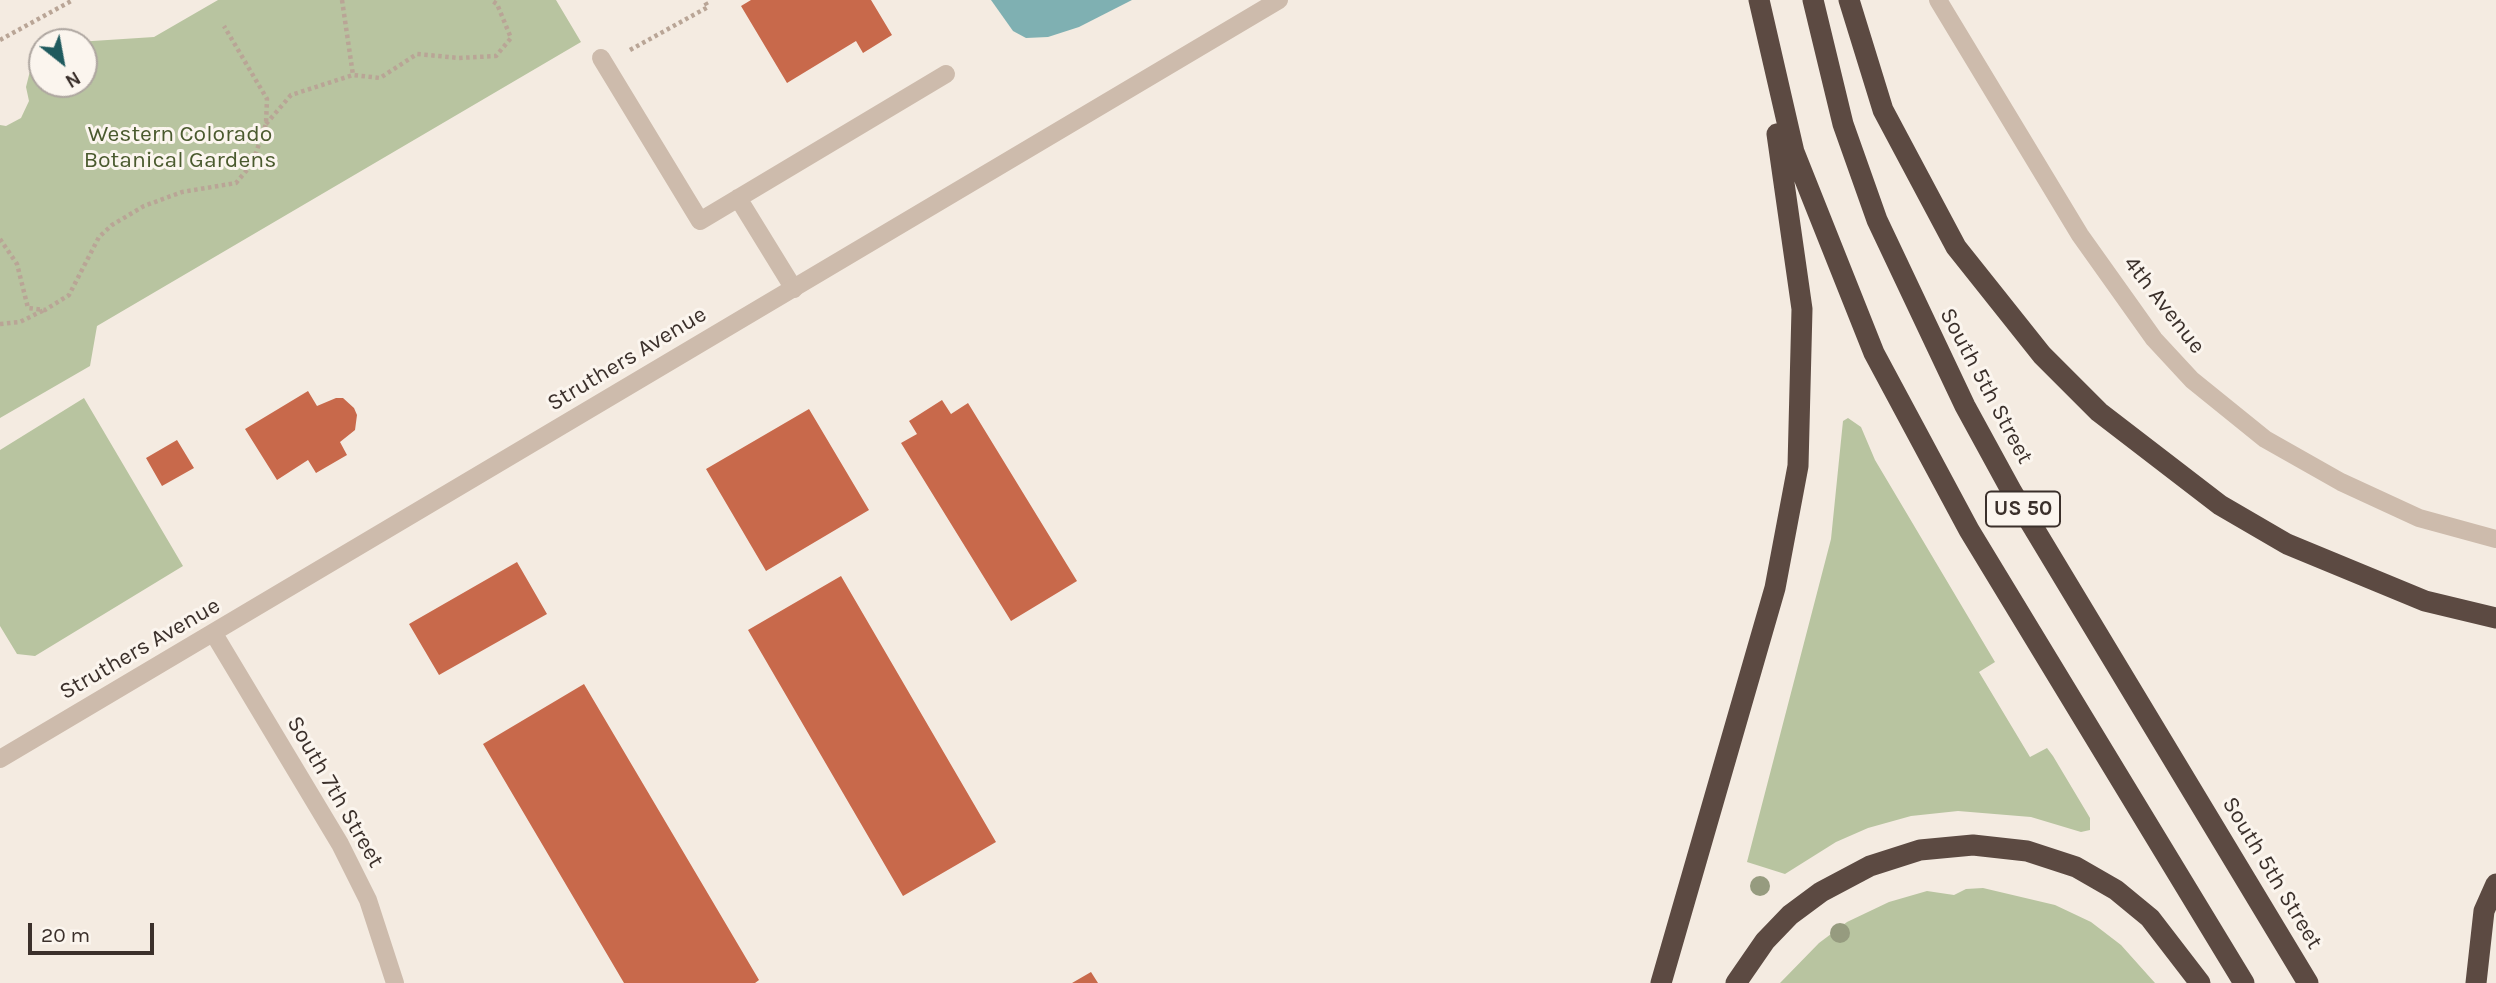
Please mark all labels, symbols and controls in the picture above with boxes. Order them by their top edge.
north arrow [28,28,98,98]
text: N [61,66,84,92]
park label: Western Colorado Botanical Gardens [84,120,276,174]
street label: 4th Avenue [2117,251,2211,359]
street label: Struthers Avenue [542,301,712,417]
street label: South 5th Street [1933,303,2039,469]
road number: US 50 [1986,491,2060,526]
street label: Struthers Avenue [55,592,225,706]
street label: South 7th Street [280,711,390,873]
street label: South 5th Street [2216,792,2328,954]
scale bar [32,909,158,953]
text: 20 m [41,923,90,947]

